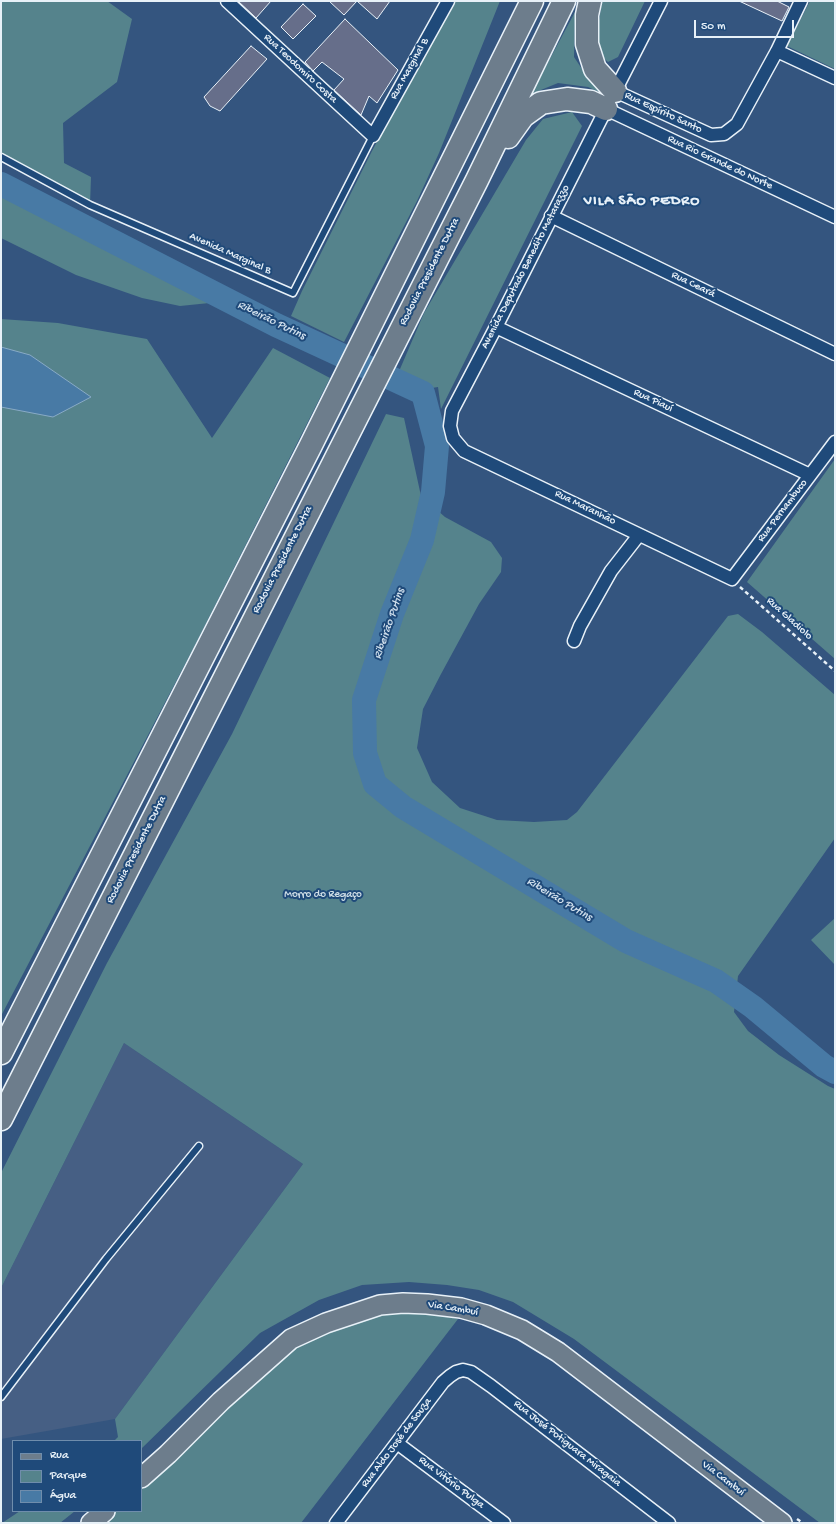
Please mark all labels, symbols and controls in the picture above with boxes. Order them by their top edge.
scale bar [696,12,796,38]
text: 50 m [701,20,726,34]
street label: Rua Teodomiro Costa [260,31,340,107]
street label: Rua Marginal B [388,36,432,102]
street label: Rua Espírito Santo [622,89,704,137]
street label: Rua Rio Grande do Norte [665,133,775,193]
street label: Avenida Deputado Benedito Matarazzo [479,183,573,351]
district label: VILA SÃO PEDRO [584,193,700,211]
street label: Rodovia Presidente Dutra [397,216,463,328]
street label: Avenida Marginal B [187,230,273,278]
street label: Rua Ceará [669,269,717,301]
water label: Ribeirão Putins [235,298,307,344]
street label: Rua Piauí [631,386,675,416]
street label: Rua Pernambuco [755,477,811,545]
street label: Rua Maranhão [552,488,618,528]
street label: Rodovia Presidente Dutra [250,504,316,616]
water label: Ribeirão Putins [371,587,409,661]
street label: Rua Gladiolo [763,595,815,643]
street label: Rodovia Presidente Dutra [104,794,170,906]
water label: Ribeirão Putins [524,875,594,925]
park label: Morro do Regaço [284,888,362,902]
street label: Via Cambuí [427,1299,479,1319]
street label: Rua Aldo José de Souza [359,1396,435,1490]
street label: Rua José Potiguara Miragaia [510,1398,624,1490]
legend [12,1440,142,1512]
text: Rua [50,1449,69,1463]
street label: Rua Vitório Pulga [416,1454,486,1512]
street label: Via Cambuí [699,1459,747,1499]
text: Parque [50,1469,87,1483]
text: Água [50,1489,76,1503]

